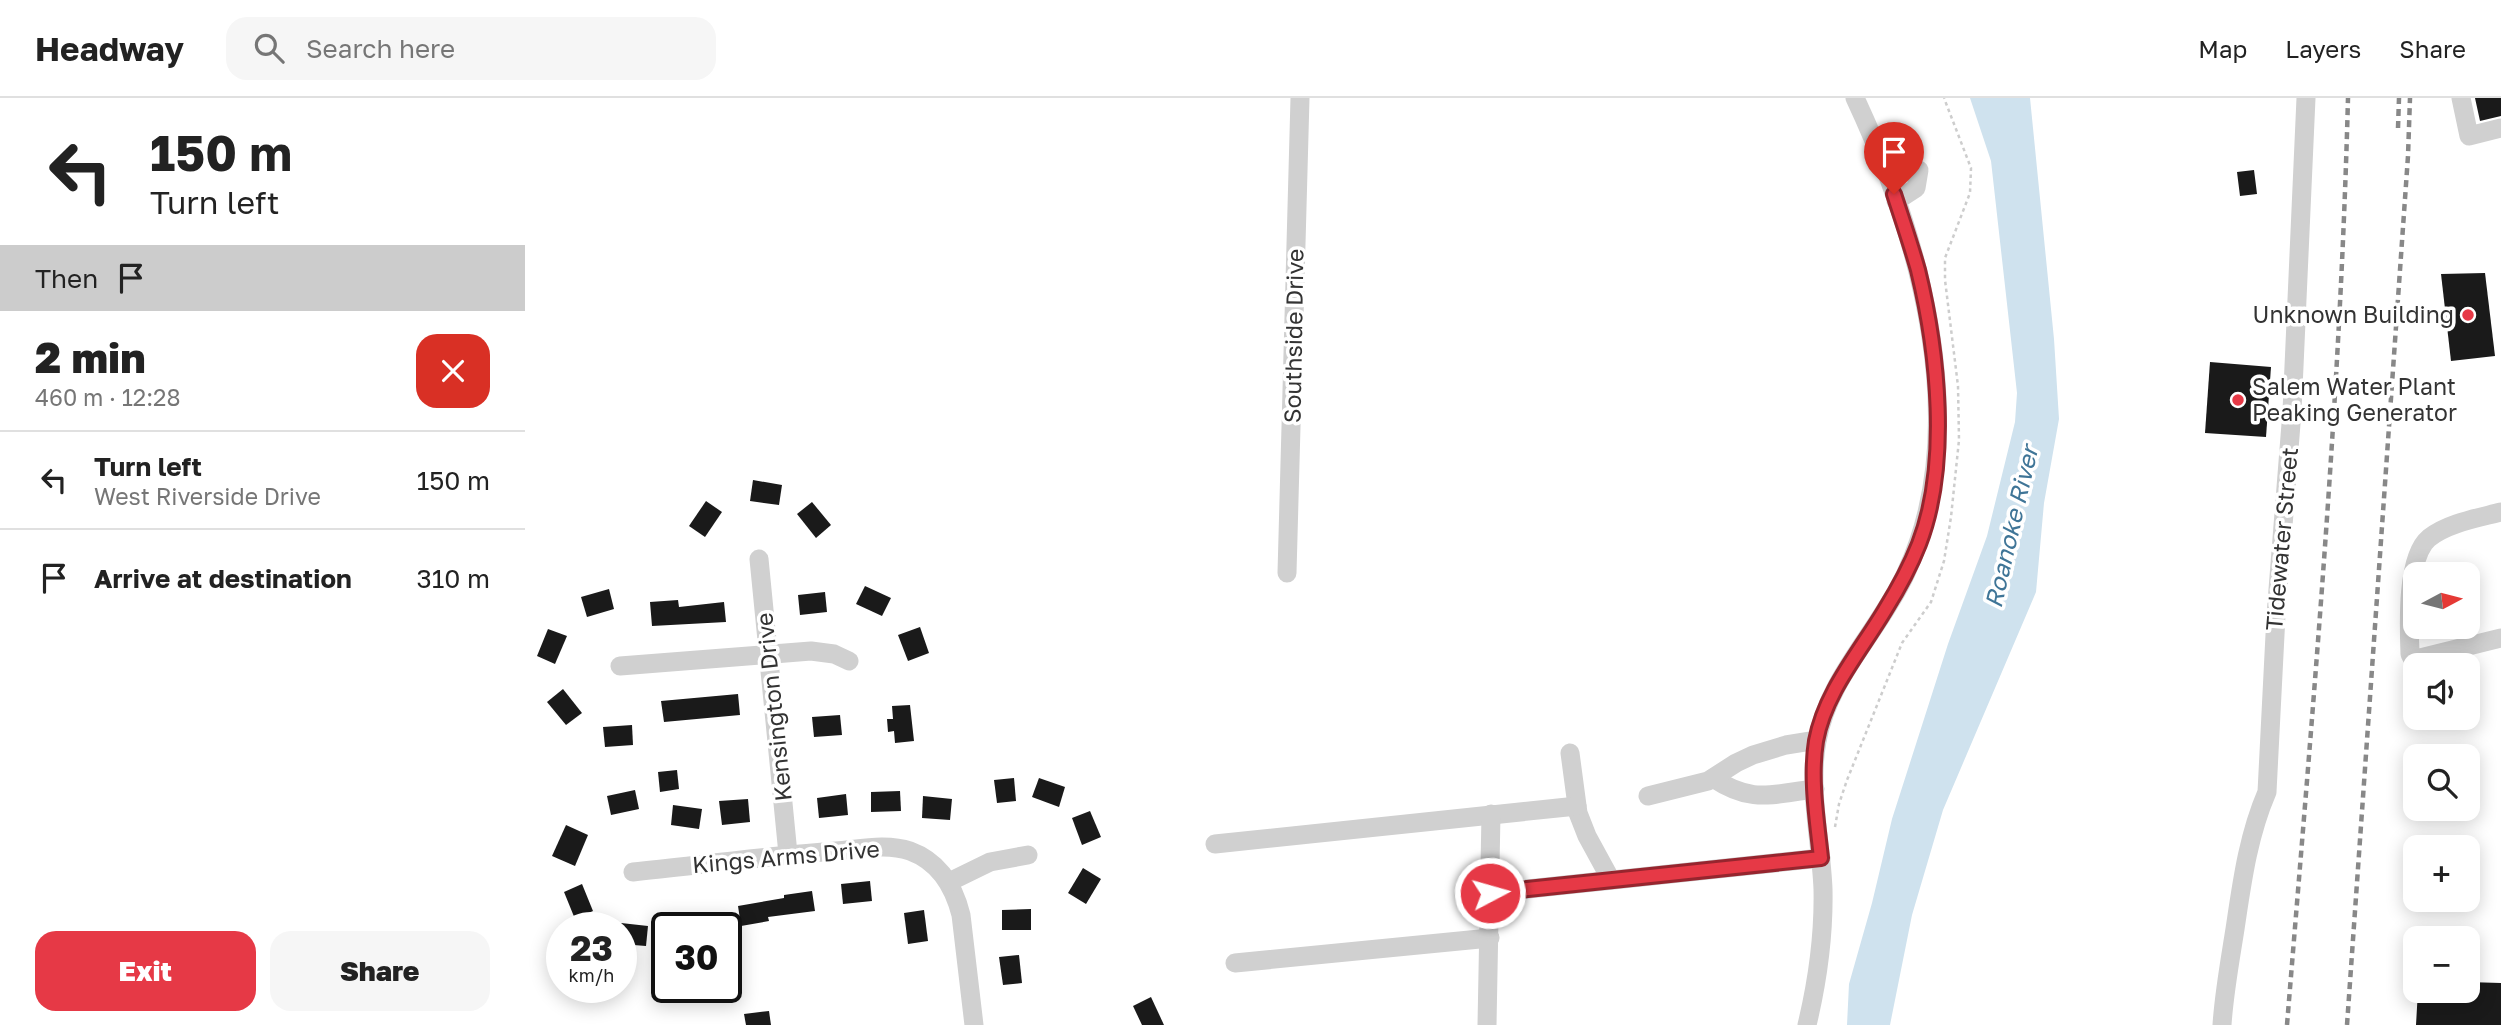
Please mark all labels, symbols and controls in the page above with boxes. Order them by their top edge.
search box [226,17,716,80]
text: Headway [35,29,184,68]
icon: search [250,29,288,67]
text: Search here [306,33,455,64]
text: Map [2198,34,2247,63]
text: Layers [2285,34,2361,63]
text: Share [2399,34,2466,63]
pin [1864,122,1924,194]
text: 150 m [150,123,292,182]
icon: left [35,126,126,217]
icon: arrive [1875,133,1913,171]
text: Turn left [150,183,279,221]
street label: Southside Drive [1277,249,1309,423]
icon: arrive [112,259,150,297]
text: Then [35,263,98,294]
place label: Unknown Building [2253,300,2454,328]
marker: Unknown Building [2460,307,2476,323]
text: 2 min [35,332,146,382]
button: close [416,334,490,408]
place label: Salem Water Plant Peaking Generator [2252,372,2457,426]
text: 460 m · 12:28 [35,383,180,411]
marker: Salem Water Plant Peaking Generator [2230,392,2246,408]
water label: Roanoke River [1978,439,2044,610]
street label: Tidewater Street [2259,446,2303,632]
text: Turn left [94,451,202,482]
icon: left [35,461,73,499]
text: 150 m [417,465,490,496]
text: West Riverside Drive [94,482,321,510]
icon: arrive [35,559,73,597]
north arrow [2403,562,2480,639]
map controls [2403,562,2480,1003]
text: Arrive at destination [94,563,352,594]
text: 310 m [417,563,490,594]
street label: Kensington Drive [749,611,797,803]
button: sound [2403,653,2480,730]
button: search [2403,744,2480,821]
street label: Kings Arms Drive [691,834,881,878]
button: + [2403,835,2480,912]
position arrow [1453,856,1527,930]
speed limit sign: 30 [651,912,742,1003]
button: − [2403,926,2480,1003]
text: 23 [570,927,613,969]
button: Exit [35,931,256,1011]
button: Share [270,931,490,1011]
text: km/h [569,964,614,986]

